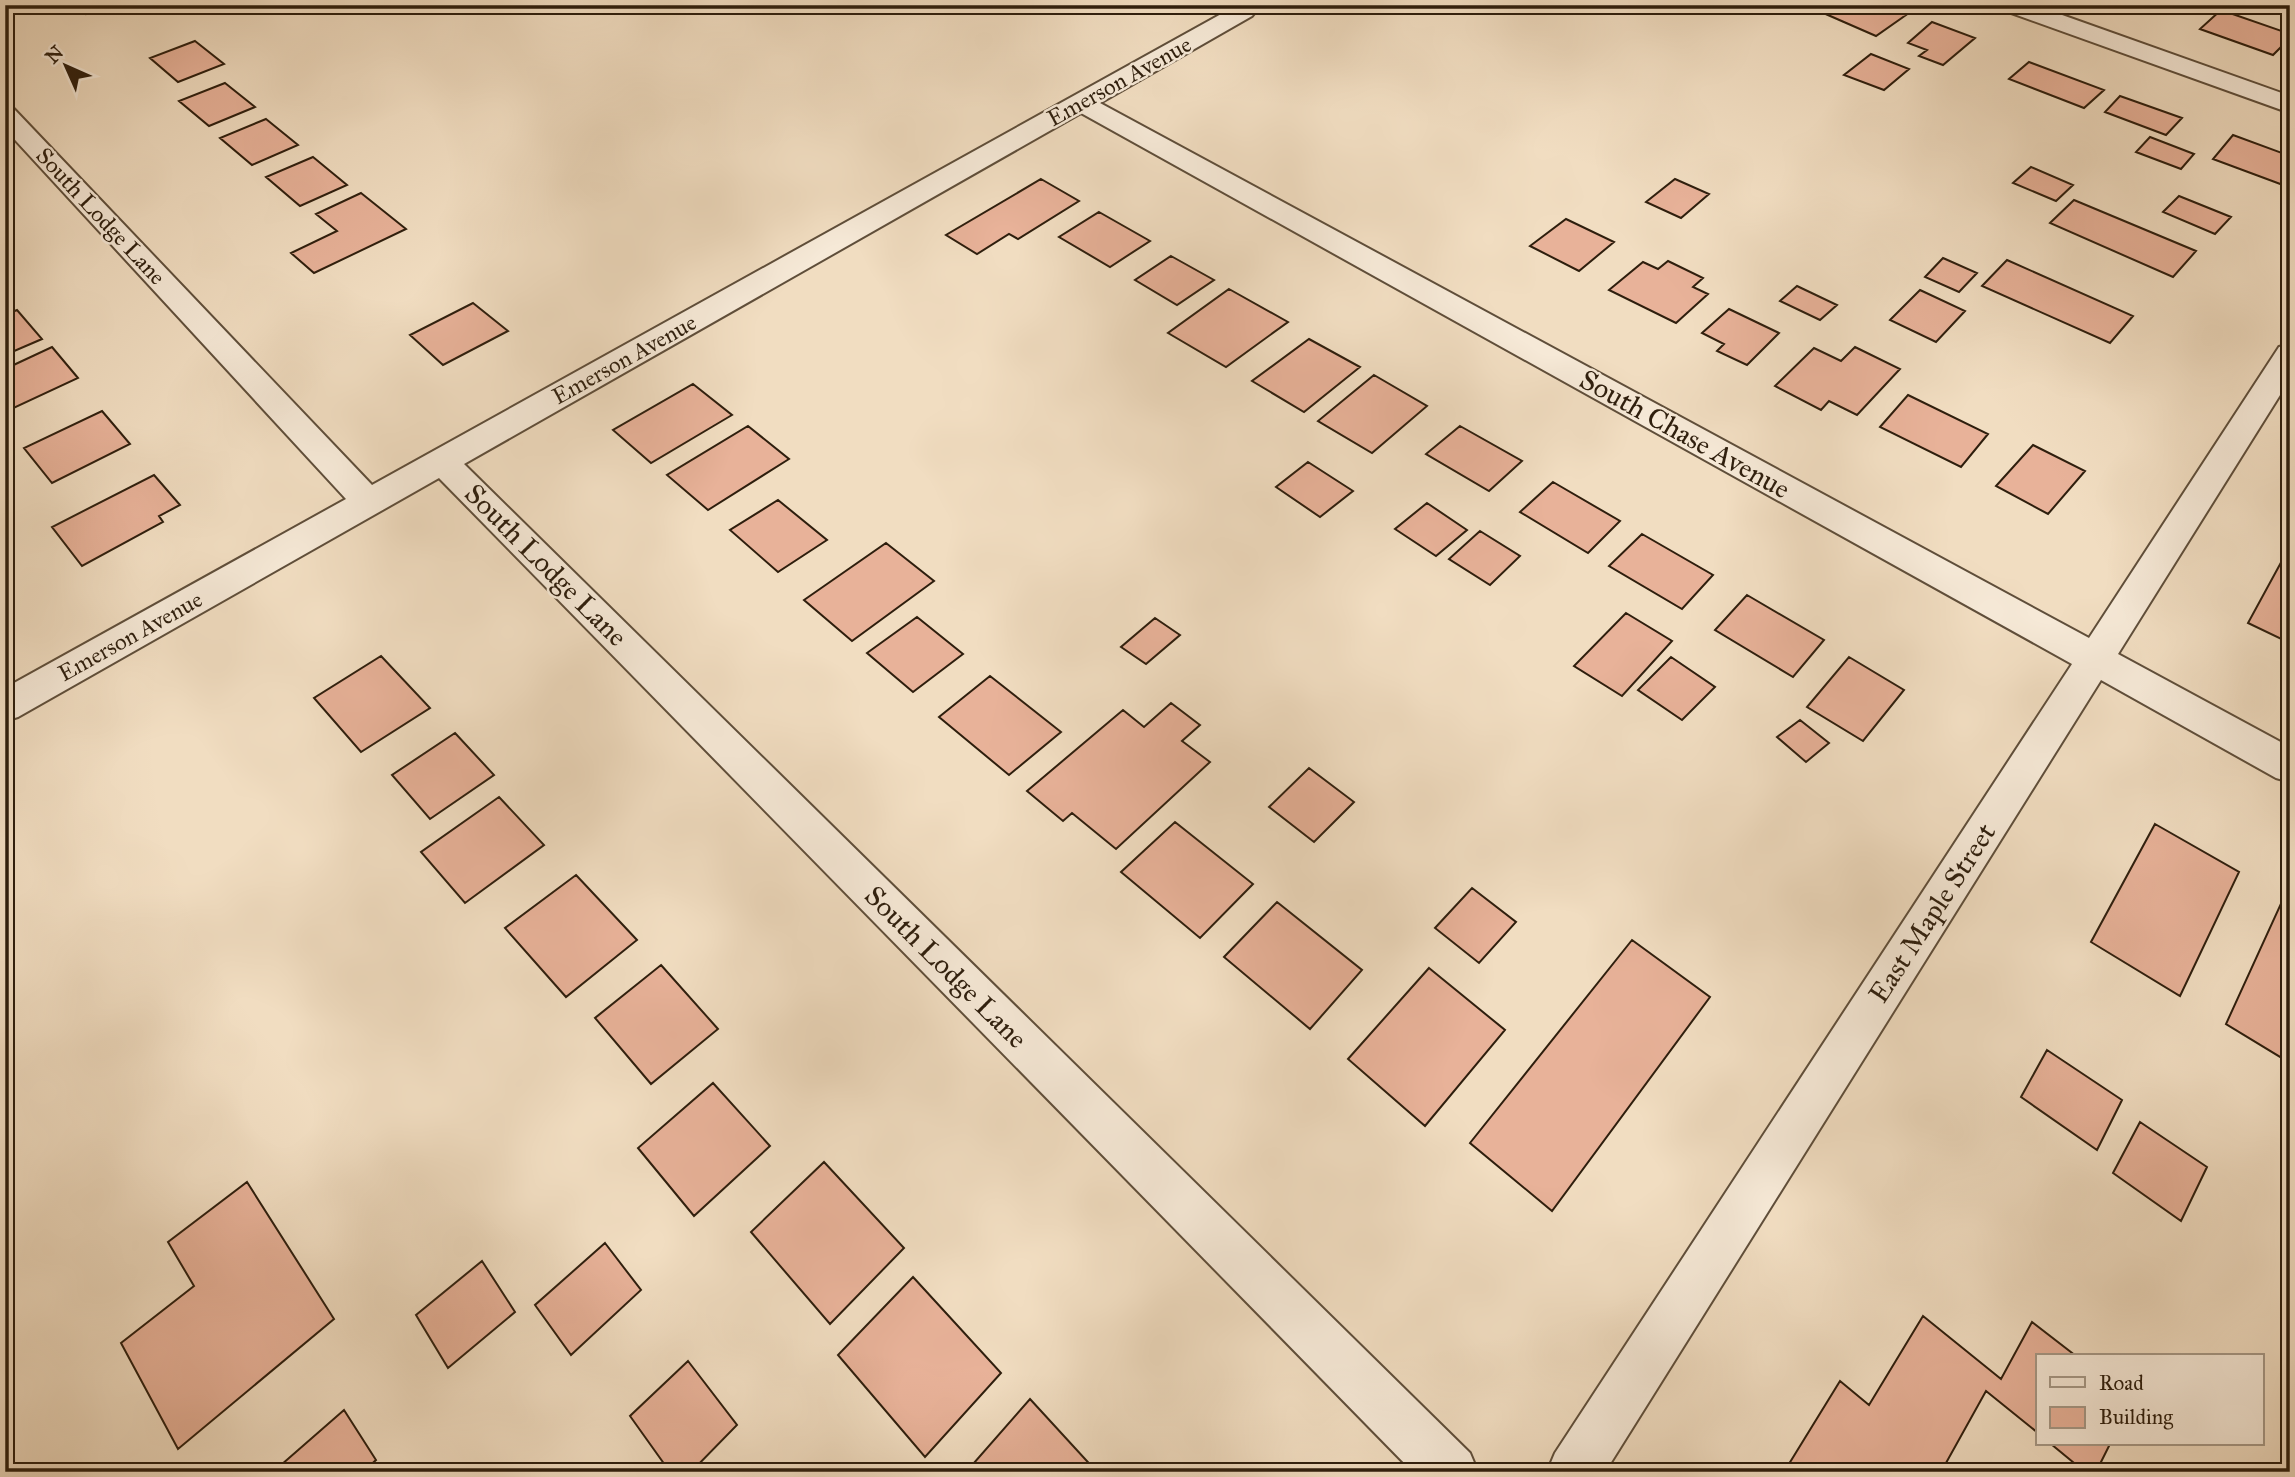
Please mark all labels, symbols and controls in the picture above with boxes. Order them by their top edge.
street label: Emerson Avenue [1042,30,1196,132]
north arrow [32,32,102,102]
text: N [40,40,68,68]
street label: South Lodge Lane [30,142,172,291]
street label: Emerson Avenue [547,308,701,410]
street label: South Chase Avenue [1574,362,1796,506]
street label: South Lodge Lane [457,476,635,654]
street label: Emerson Avenue [53,585,207,687]
street label: East Maple Street [1861,816,2003,1009]
street label: South Lodge Lane [857,878,1035,1056]
legend [2036,1354,2264,1446]
text: Road [2099,1370,2144,1396]
text: Building [2099,1404,2173,1430]

